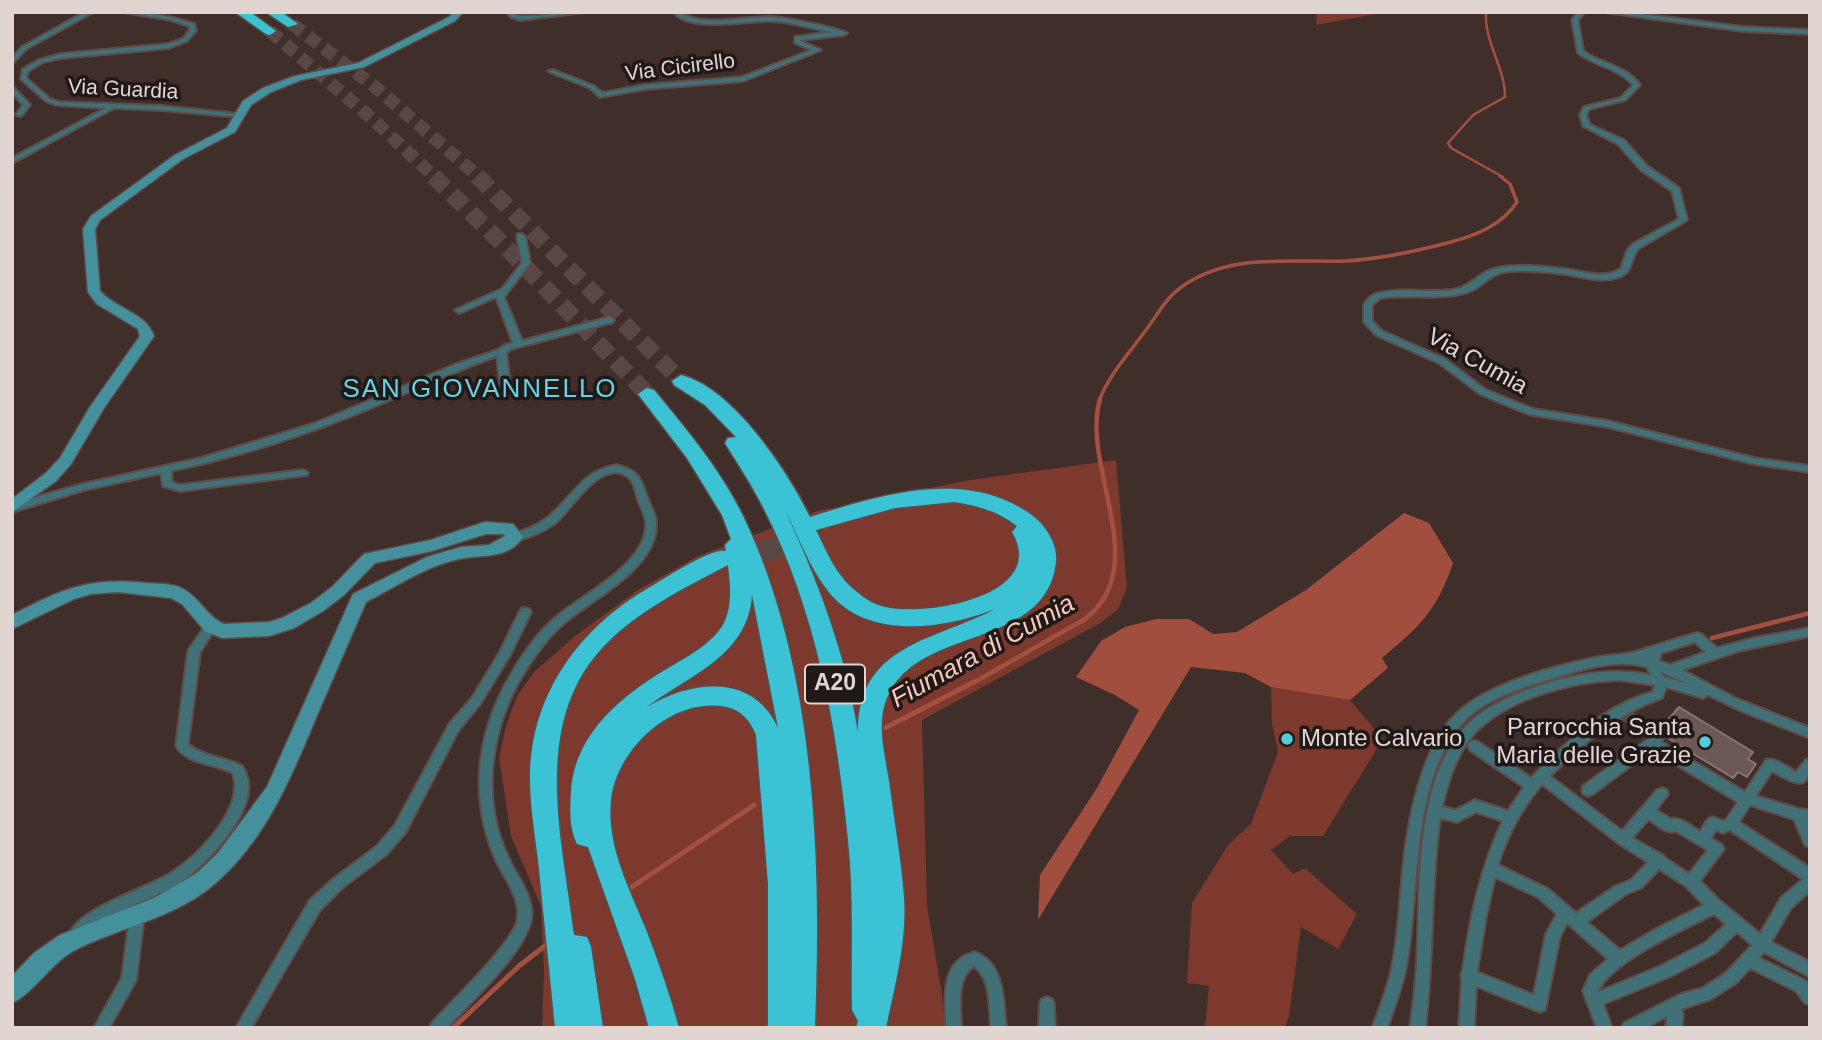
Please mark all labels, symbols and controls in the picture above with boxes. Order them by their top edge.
street label: Via Cicirello [624,49,736,87]
street label: Via Guardia [67,75,179,105]
street label: Via Cumia [1422,323,1532,401]
district label: SAN GIOVANNELLO [344,374,616,406]
water label: Fiumara di Cumia [886,589,1080,715]
road number: A20 [805,664,865,704]
place label: Parrocchia Santa Maria delle Grazie [1496,714,1691,770]
place label: Monte Calvario [1301,725,1462,753]
marker: Monte Calvario [1279,731,1295,747]
marker: Parrocchia Santa Maria delle Grazie [1697,734,1713,750]

